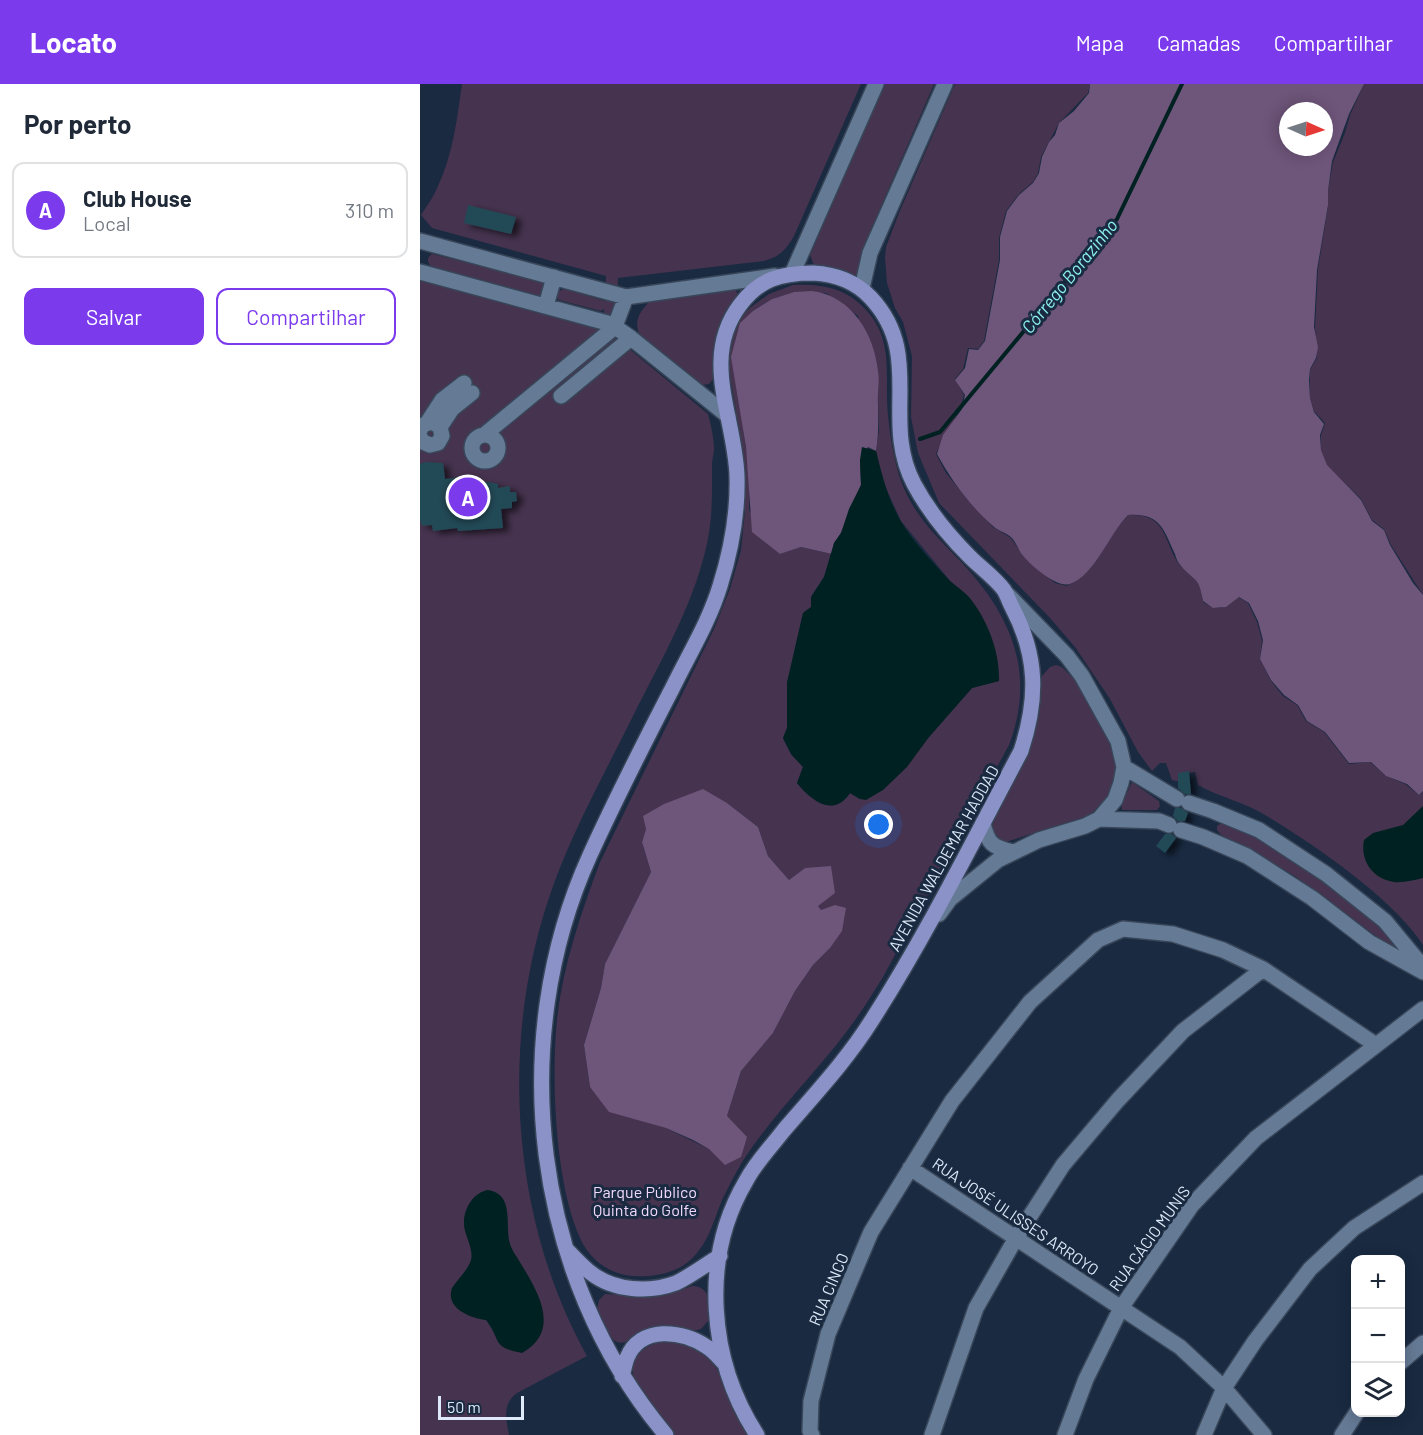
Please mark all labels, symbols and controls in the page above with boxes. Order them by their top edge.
text: Locato [30,25,117,59]
text: Mapa [1076,30,1124,55]
text: Camadas [1157,30,1241,55]
text: Compartilhar [1274,30,1393,55]
north arrow [1279,102,1333,156]
text: Por perto [24,108,132,139]
text: Club House [83,185,192,211]
text: A [39,198,52,222]
text: 310 m [345,198,394,222]
text: Local [83,211,130,235]
water label: Córrego Borazinho [1016,214,1122,338]
button: Salvar [24,288,204,345]
button: Compartilhar [216,288,396,345]
pin: A [448,474,488,520]
street label: AVENIDA WALDEMAR HADDAD [884,762,1002,954]
your location [864,810,893,839]
street label: RUA JOSÉ ULISSES ARROYO [929,1153,1103,1279]
park label: Parque Público Quinta do Golfe [593,1182,697,1219]
street label: RUA CÁCIO MUNIS [1104,1182,1194,1294]
street label: RUA CINCO [804,1250,852,1328]
map controls [1351,1255,1405,1417]
button: + [1351,1255,1405,1309]
button: − [1351,1309,1405,1363]
button: layers [1351,1363,1405,1417]
scale bar [438,1393,524,1420]
text: 50 m [447,1397,481,1416]

